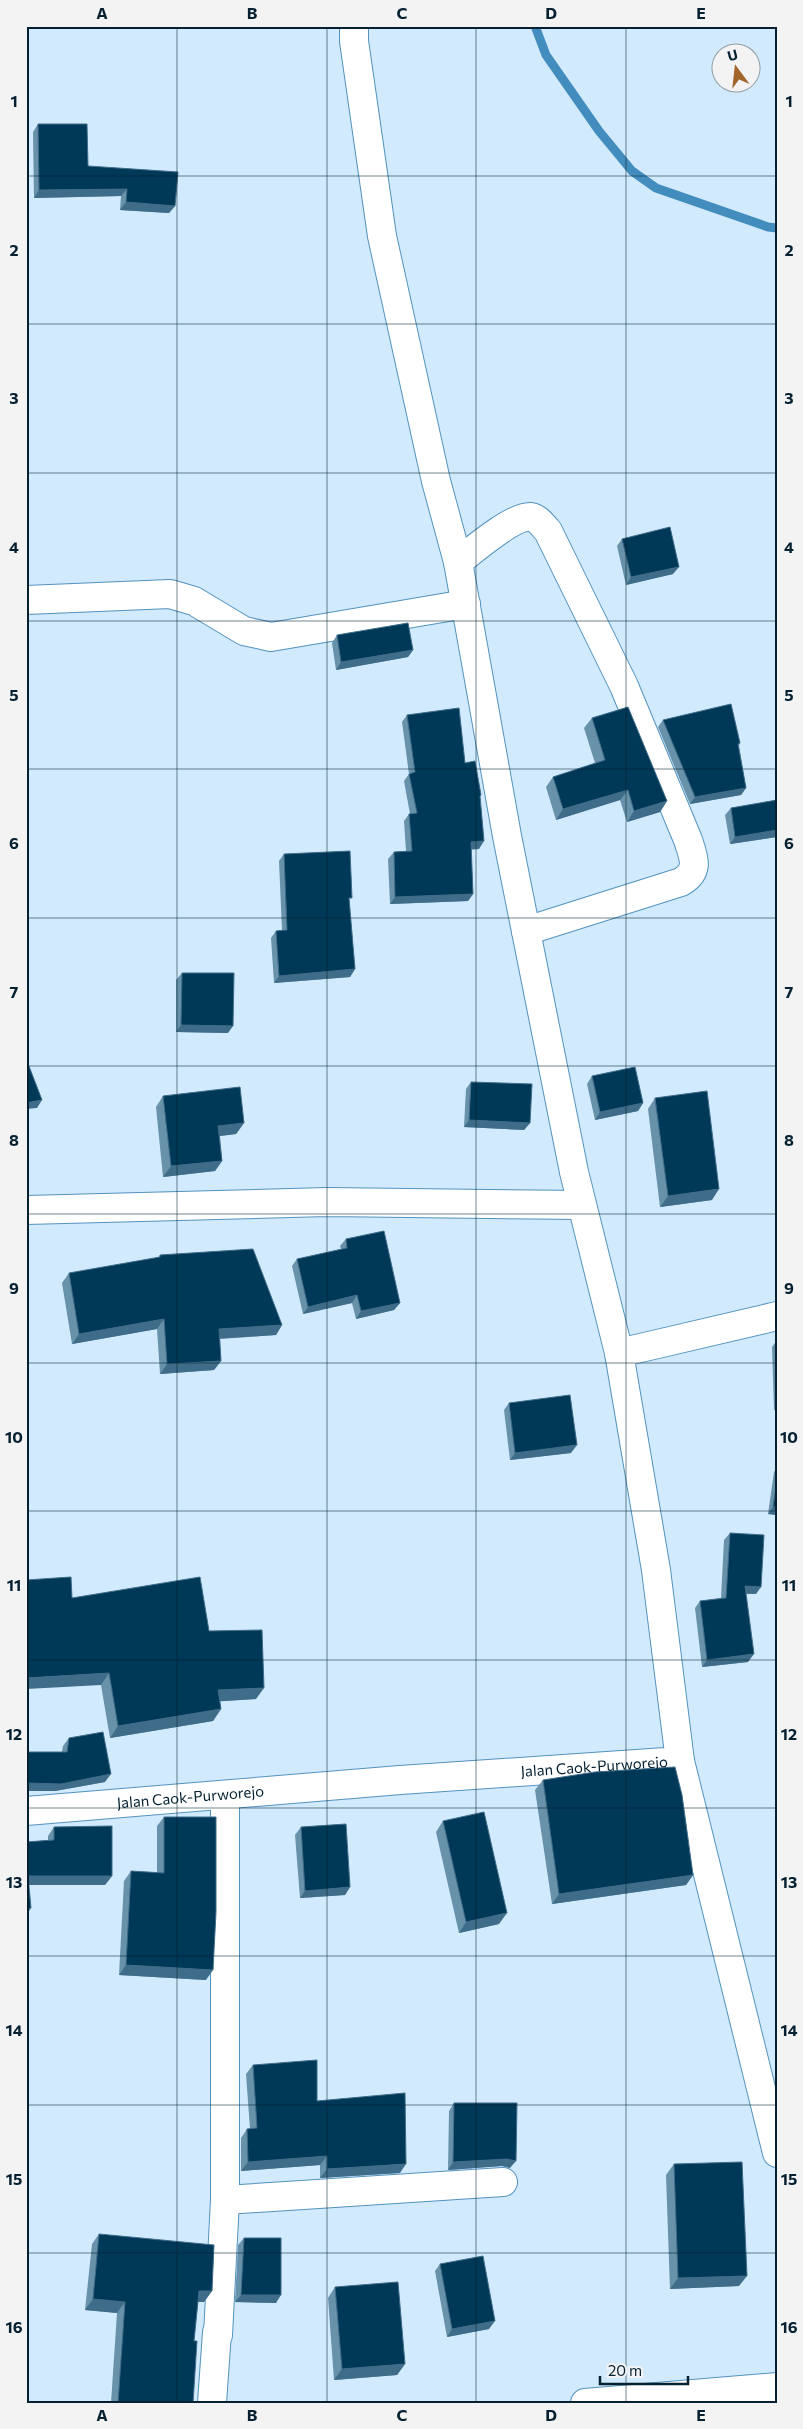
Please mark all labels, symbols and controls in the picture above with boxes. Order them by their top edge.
text: A [96,3,108,22]
text: B [247,3,258,22]
text: C [397,3,408,22]
text: D [545,3,557,22]
text: E [696,3,706,22]
north arrow [710,42,760,92]
text: U [725,45,740,64]
text: 1 [10,91,18,110]
text: 1 [785,91,793,110]
text: 2 [9,240,19,259]
text: 2 [784,240,794,259]
text: 3 [9,388,19,407]
text: 3 [784,388,794,407]
text: 4 [9,537,19,556]
text: 4 [784,537,794,556]
text: 5 [9,685,19,704]
text: 5 [784,685,794,704]
text: 6 [9,833,19,852]
text: 6 [784,833,794,852]
text: 7 [10,982,19,1001]
text: 7 [785,982,794,1001]
text: 8 [9,1130,19,1149]
text: 8 [784,1130,794,1149]
text: 9 [9,1278,19,1297]
text: 9 [784,1278,794,1297]
text: 10 [5,1427,23,1446]
text: 10 [780,1427,798,1446]
text: 11 [7,1575,21,1594]
text: 11 [782,1575,796,1594]
text: 12 [6,1724,22,1743]
text: 12 [781,1724,797,1743]
street label: Jalan Caok-Purworejo [520,1752,669,1780]
street label: Jalan Caok-Purworejo [116,1781,265,1811]
text: 13 [6,1872,22,1891]
text: 13 [781,1872,797,1891]
text: 14 [5,2020,23,2039]
text: 14 [780,2020,798,2039]
text: 15 [6,2169,22,2188]
text: 15 [781,2169,797,2188]
text: 16 [5,2317,23,2336]
text: 16 [780,2317,798,2336]
scale bar [600,2354,688,2386]
text: 20 m [608,2361,642,2379]
text: A [96,2405,108,2424]
text: B [247,2405,258,2424]
text: C [397,2405,408,2424]
text: D [545,2405,557,2424]
text: E [696,2405,706,2424]

